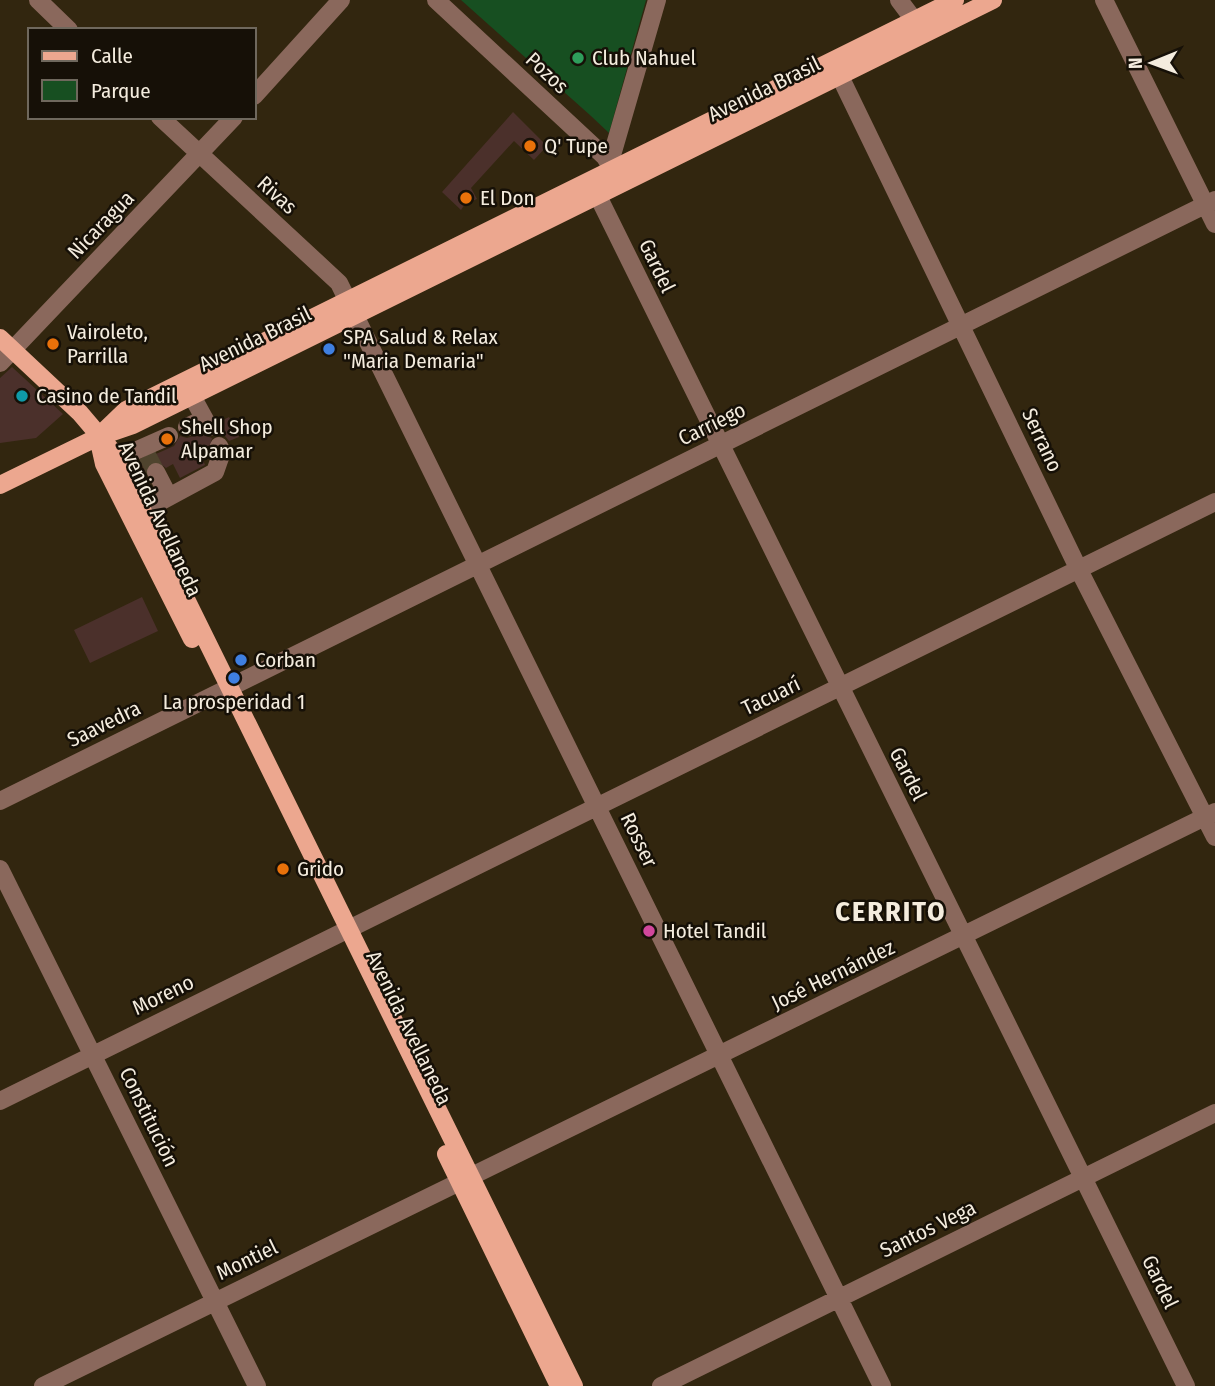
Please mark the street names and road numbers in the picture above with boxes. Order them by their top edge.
street label: Pozos [520,47,574,99]
street label: Avenida Brasil [704,50,825,127]
street label: Rivas [252,170,302,220]
street label: Nicaragua [62,185,140,265]
street label: Gardel [633,235,681,297]
street label: Avenida Brasil [195,300,316,377]
street label: Carriego [674,397,750,451]
street label: Serrano [1016,404,1068,476]
street label: Avenida Avellaneda [113,437,207,601]
street label: Tacuarí [738,671,804,721]
street label: Saavedra [63,695,145,753]
street label: Gardel [884,743,933,805]
street label: Rosser [615,808,664,872]
street label: José Hernández [767,934,899,1016]
street label: Avenida Avellaneda [360,947,458,1109]
street label: Moreno [128,969,198,1021]
street label: Constitución [114,1063,184,1171]
street label: Santos Vega [876,1195,980,1263]
street label: Montiel [212,1234,282,1286]
street label: Gardel [1136,1251,1184,1313]

